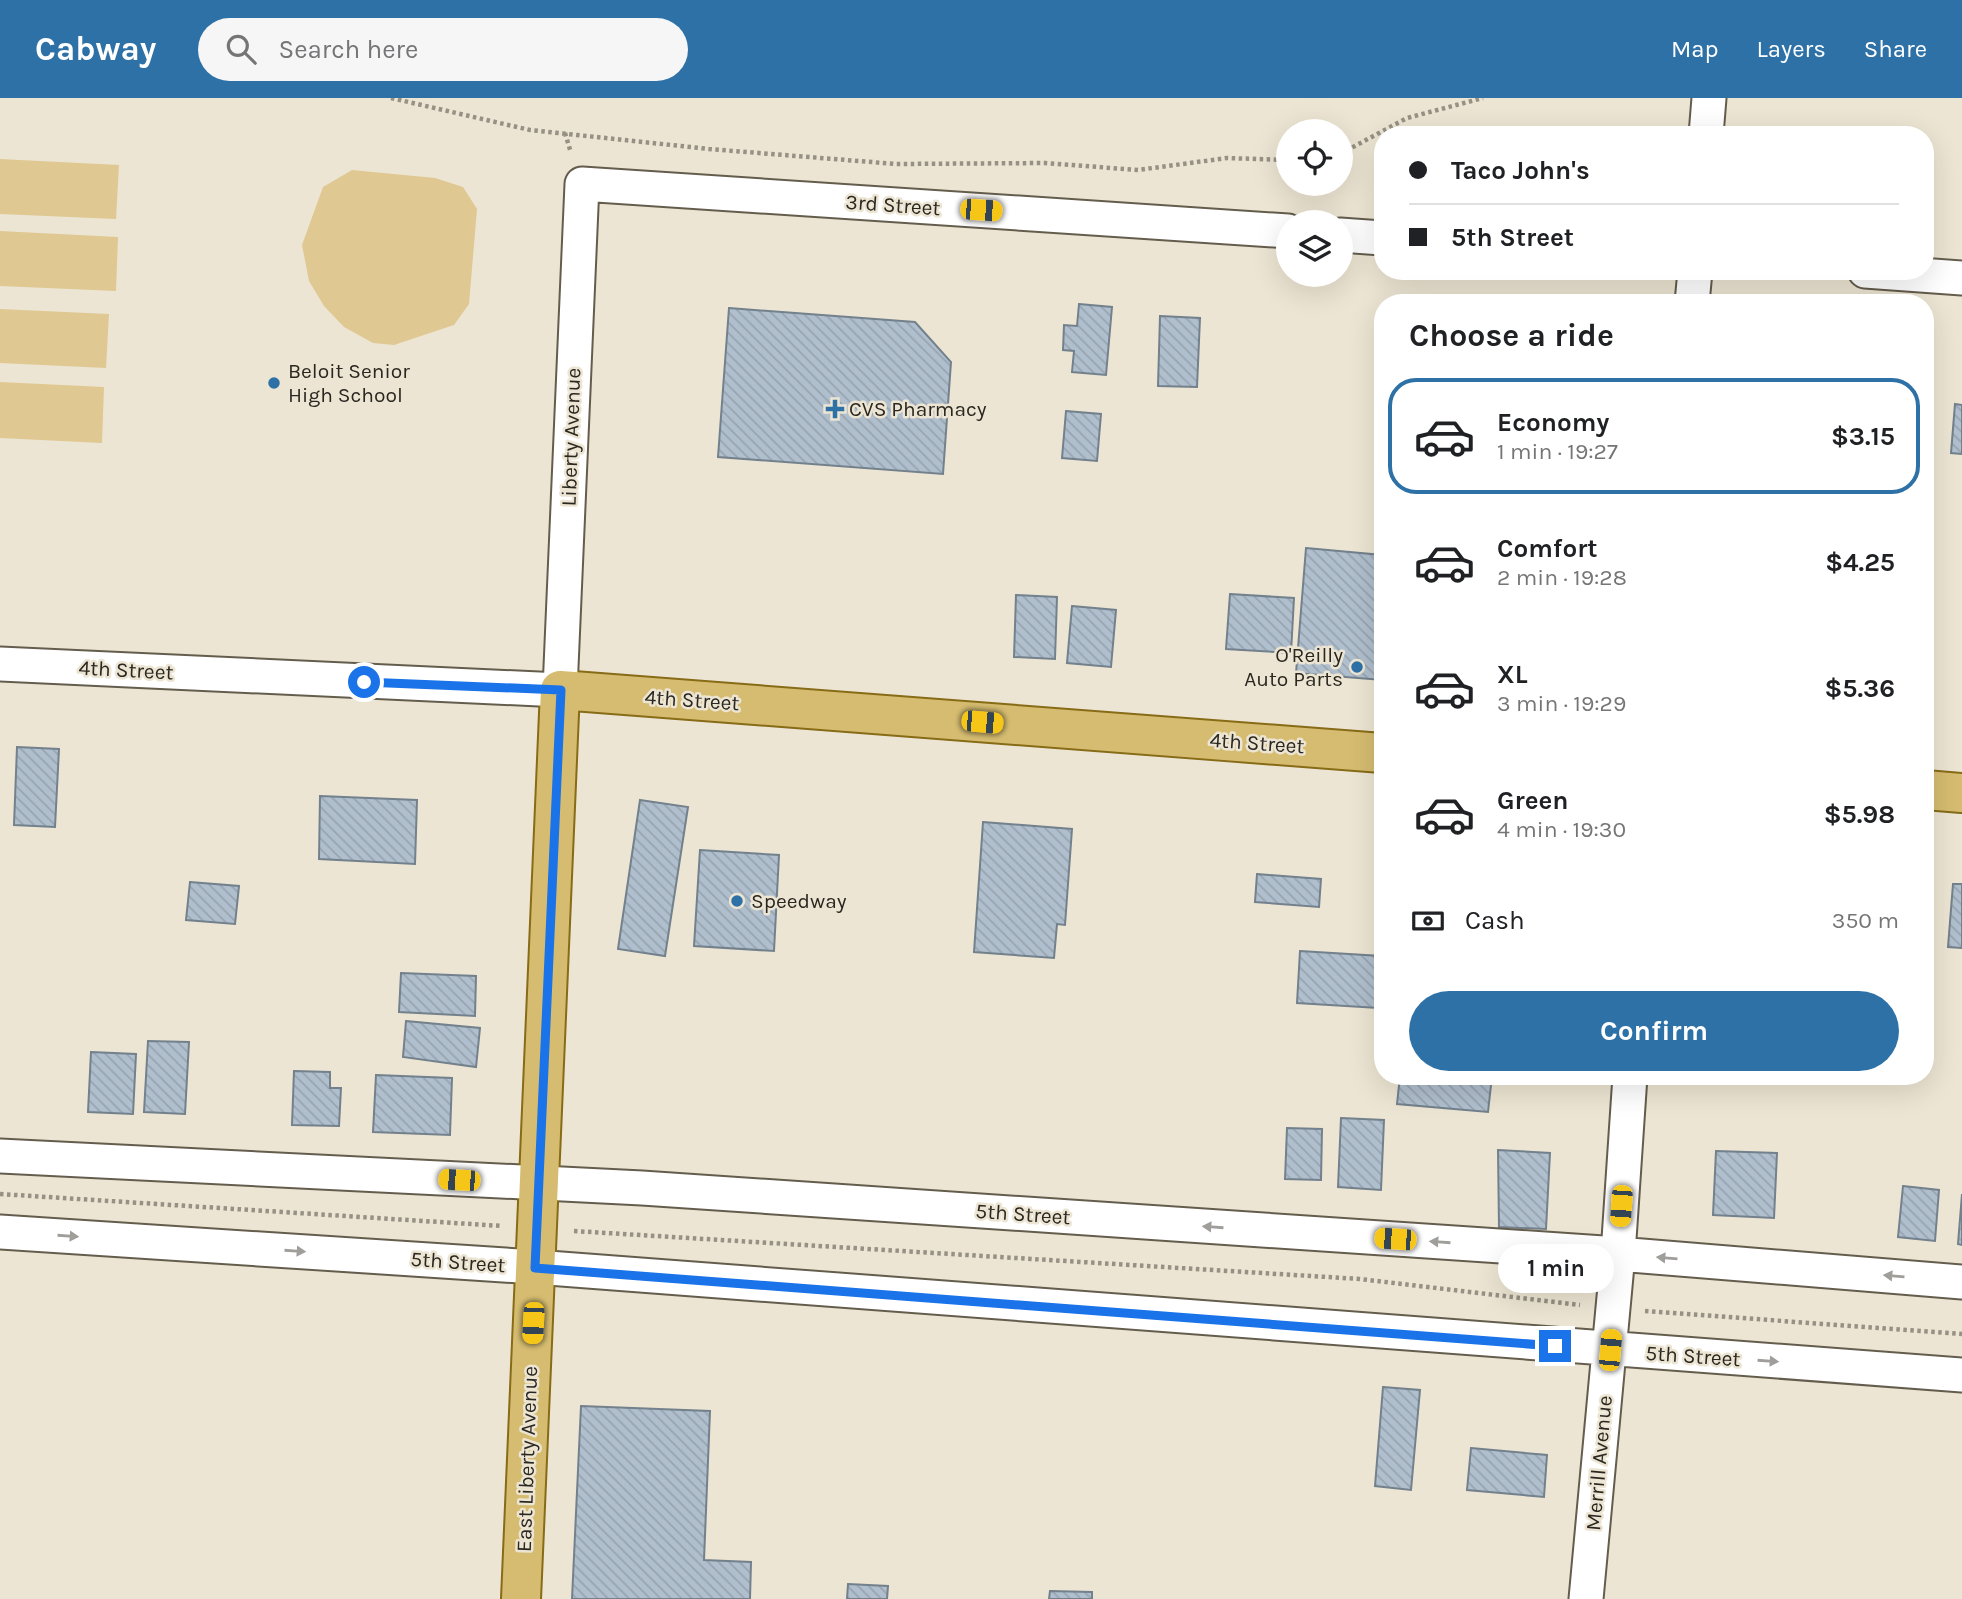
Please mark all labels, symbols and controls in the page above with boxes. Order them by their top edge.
search box [198,18,688,81]
text: Cabway [35,30,156,68]
icon: search [222,30,260,68]
text: Search here [278,34,418,65]
text: Map [1671,35,1719,63]
text: Layers [1757,35,1826,63]
text: Share [1864,35,1927,63]
map controls [1276,119,1353,287]
button: locate [1276,119,1353,196]
text: Taco John's [1451,155,1590,186]
street label: 3rd Street [845,190,941,220]
car [960,198,1003,222]
button: layers [1276,210,1353,287]
text: 5th Street [1451,222,1574,253]
text: Choose a ride [1409,317,1614,354]
place label: Beloit Senior High School [288,359,410,407]
street label: Liberty Avenue [557,367,585,507]
marker: Beloit Senior High School [266,375,282,391]
place label: CVS Pharmacy [849,397,987,421]
marker: CVS Pharmacy [827,401,843,417]
icon: car [1413,405,1476,468]
text: Economy [1497,407,1609,438]
text: $3.15 [1831,421,1895,452]
text: 1 min · 19:27 [1497,438,1618,465]
icon: car [1413,531,1476,594]
text: Comfort [1497,533,1598,564]
text: $4.25 [1825,547,1895,578]
text: 2 min · 19:28 [1497,564,1627,591]
place label: O'Reilly Auto Parts [1244,643,1343,691]
street label: 4th Street [78,656,174,684]
icon: car [1413,657,1476,720]
marker: O'Reilly Auto Parts [1349,659,1365,675]
text: XL [1497,659,1528,690]
route start [348,666,380,698]
text: $5.36 [1824,673,1895,704]
street label: 4th Street [644,685,740,715]
text: 3 min · 19:29 [1497,690,1626,717]
car [961,710,1004,734]
street label: 4th Street [1209,728,1305,758]
icon: car [1413,783,1476,846]
text: Green [1497,785,1569,816]
text: $5.98 [1824,799,1895,830]
text: 4 min · 19:30 [1497,816,1626,843]
place label: Speedway [751,889,847,913]
marker: Speedway [729,893,745,909]
icon: cash [1409,902,1447,940]
text: Cash [1465,905,1525,936]
text: 350 m [1832,907,1899,934]
button: Confirm [1409,991,1899,1071]
car [438,1168,481,1192]
car [1610,1184,1633,1228]
street label: 5th Street [975,1199,1071,1229]
one-way arrow [1202,1221,1224,1232]
car [1374,1227,1417,1251]
one-way arrow [57,1231,79,1242]
one-way arrow [1429,1236,1451,1247]
callout: 1 min [1497,1244,1613,1294]
one-way arrow [284,1246,306,1257]
street label: 5th Street [410,1247,506,1277]
one-way arrow [1656,1252,1678,1263]
text: 1 min [1527,1255,1585,1282]
one-way arrow [1883,1270,1905,1281]
car [522,1301,545,1345]
car [1598,1328,1623,1372]
route end [1539,1330,1571,1362]
street label: 5th Street [1645,1341,1741,1371]
one-way arrow [1757,1356,1779,1367]
street label: East Liberty Avenue [512,1366,542,1552]
street label: Merrill Avenue [1581,1394,1617,1532]

